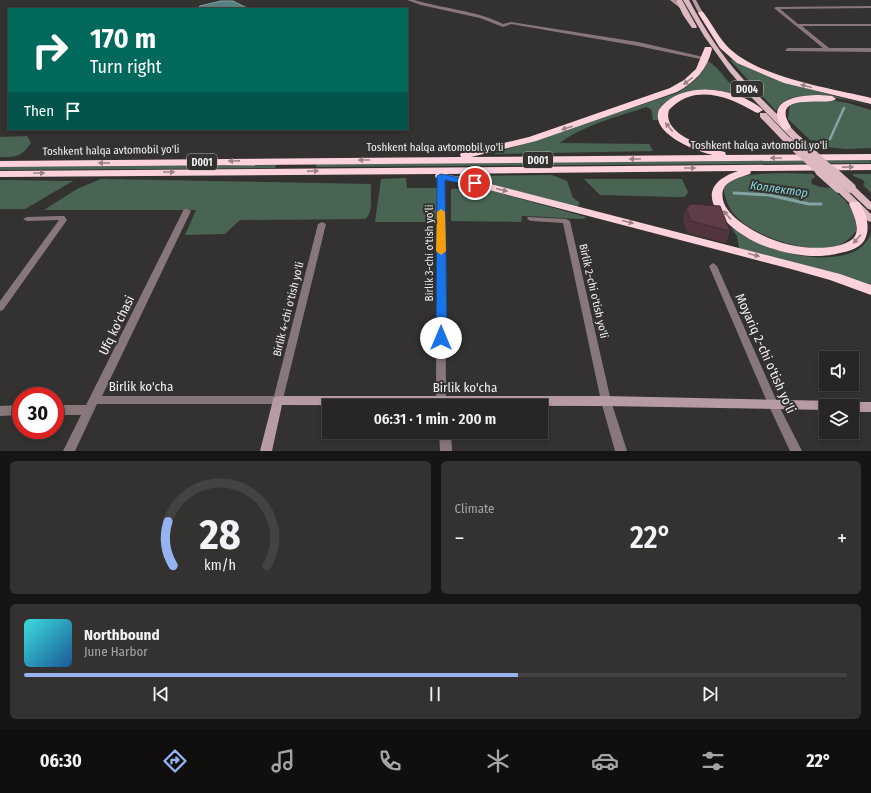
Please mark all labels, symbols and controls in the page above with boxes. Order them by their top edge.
text: 170 m [90,22,156,55]
icon: right [24,24,76,76]
text: Turn right [90,56,162,78]
one-way arrow [682,77,693,85]
road number: D004 [731,81,763,97]
one-way arrow [800,83,812,89]
icon: arrive [62,100,84,122]
text: Then [24,102,54,120]
one-way arrow [665,122,674,133]
one-way arrow [561,125,573,131]
street label: Toshkent halqa avtomobil yo'li [690,139,828,152]
street label: Toshkent halqa avtomobil yo'li [366,141,504,154]
street label: Toshkent halqa avtomobil yo'li [42,143,180,158]
road number: D001 [523,152,553,168]
road number: D001 [187,154,217,170]
one-way arrow [769,155,782,161]
one-way arrow [628,156,641,162]
one-way arrow [357,157,370,163]
one-way arrow [227,158,240,164]
one-way arrow [97,160,110,166]
one-way arrow [842,164,855,170]
one-way arrow [684,165,697,171]
pin [458,166,492,200]
one-way arrow [307,168,320,174]
one-way arrow [163,169,176,175]
one-way arrow [33,170,46,176]
icon: arrive [464,172,486,194]
water label: Коллектор [749,178,809,200]
one-way arrow [497,187,509,193]
street label: Birlik 3-chi o'tish yo'li [423,204,436,301]
one-way arrow [722,210,731,221]
one-way arrow [622,220,634,226]
one-way arrow [853,234,862,244]
street label: Birlik 2-chi o'tish yo'li [576,243,611,340]
one-way arrow [748,252,760,258]
street label: Birlik 4-chi o'tish yo'li [270,260,307,358]
street label: Moyariq 2-chi o'tish yo'li [732,291,799,415]
street label: Ufq ko'chasi [96,293,137,357]
position arrow [420,317,462,359]
map controls [819,351,859,439]
button: sound [819,351,859,391]
street label: Birlik ko'cha [109,379,173,394]
street label: Birlik ko'cha [433,380,497,395]
speed limit sign: 30 [12,387,64,439]
button: layers [819,399,859,439]
text: 06:31 · 1 min · 200 m [374,410,496,428]
text: Climate [455,501,495,516]
text: 28 [199,509,241,559]
text: 22° [630,520,672,556]
text: − [455,525,464,552]
text: + [837,525,847,552]
text: km/h [204,556,236,573]
text: Northbound [84,626,160,644]
text: June Harbor [84,644,148,659]
icon: previous [150,683,172,705]
icon: pause [424,683,446,705]
icon: next [699,683,721,705]
icon: directions [161,747,189,775]
icon: music [269,747,297,775]
icon: phone [376,747,404,775]
icon: climate [484,747,512,775]
icon: car [591,747,619,775]
icon: filters [699,747,727,775]
text: 06:30 [40,750,82,772]
text: 22° [806,750,831,772]

